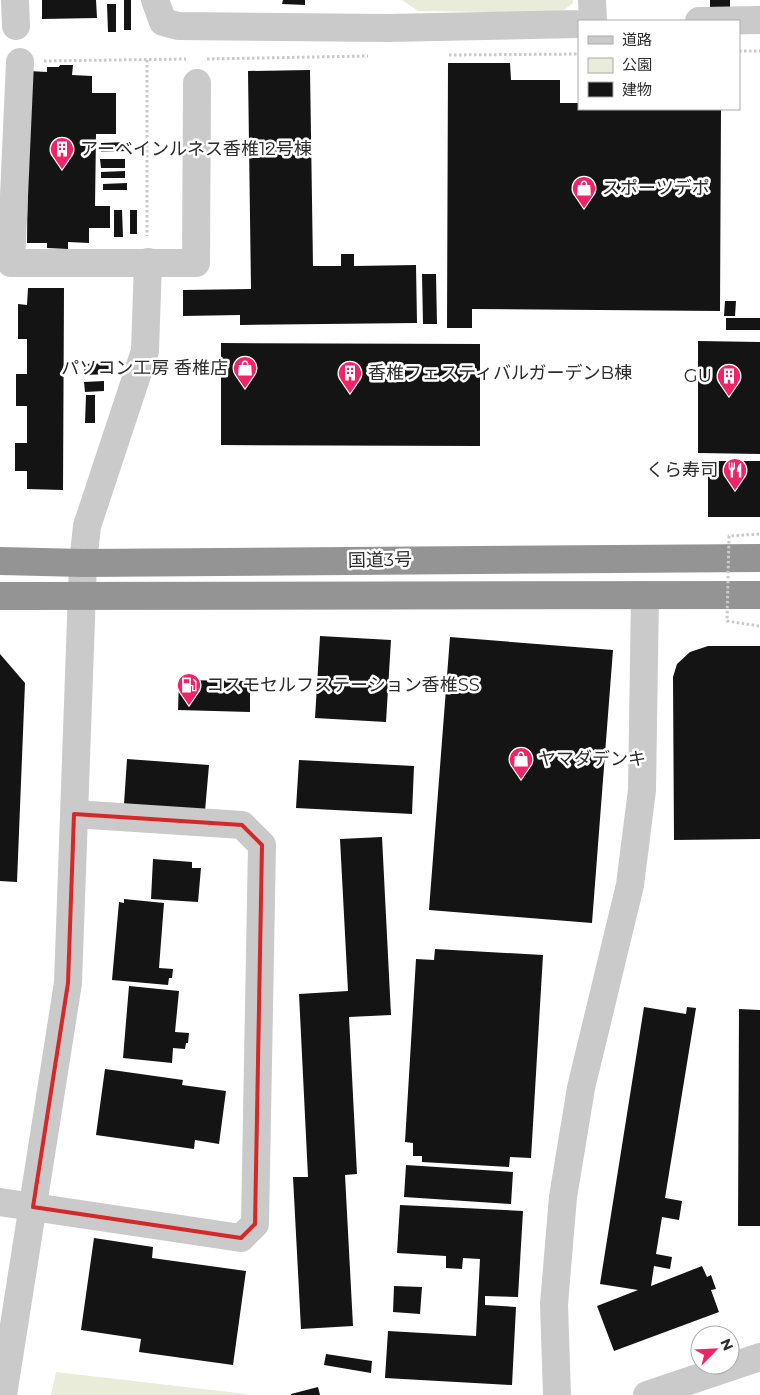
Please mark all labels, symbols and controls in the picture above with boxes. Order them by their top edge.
legend [578,20,740,110]
text: 道路 [622,30,652,49]
text: 公園 [622,55,652,74]
text: 建物 [622,80,652,99]
building icon: アーベインルネス香椎12号棟 [49,136,75,170]
place label: アーベインルネス香椎12号棟 [80,138,312,160]
shop icon: スポーツデポ [571,175,597,209]
place label: スポーツデポ [602,177,710,199]
shop icon: パソコン工房 香椎店 [232,355,258,389]
place label: パソコン工房 香椎店 [61,357,228,379]
building icon: 香椎フェスティバルガーデンB棟 [337,360,363,394]
place label: 香椎フェスティバルガーデンB棟 [368,362,632,384]
building icon: GU [716,363,742,397]
place label: GU [684,365,712,387]
restaurant icon: くら寿司 [722,457,748,491]
place label: くら寿司 [646,459,718,481]
street label: 国道3号 [348,548,412,572]
fuel station icon: コスモセルフステーション香椎SS [176,672,202,706]
place label: コスモセルフステーション香椎SS [206,674,480,696]
shop icon: ヤマダデンキ [508,746,534,780]
place label: ヤマダデンキ [538,748,646,770]
north arrow [690,1325,740,1375]
text: N [716,1336,737,1354]

